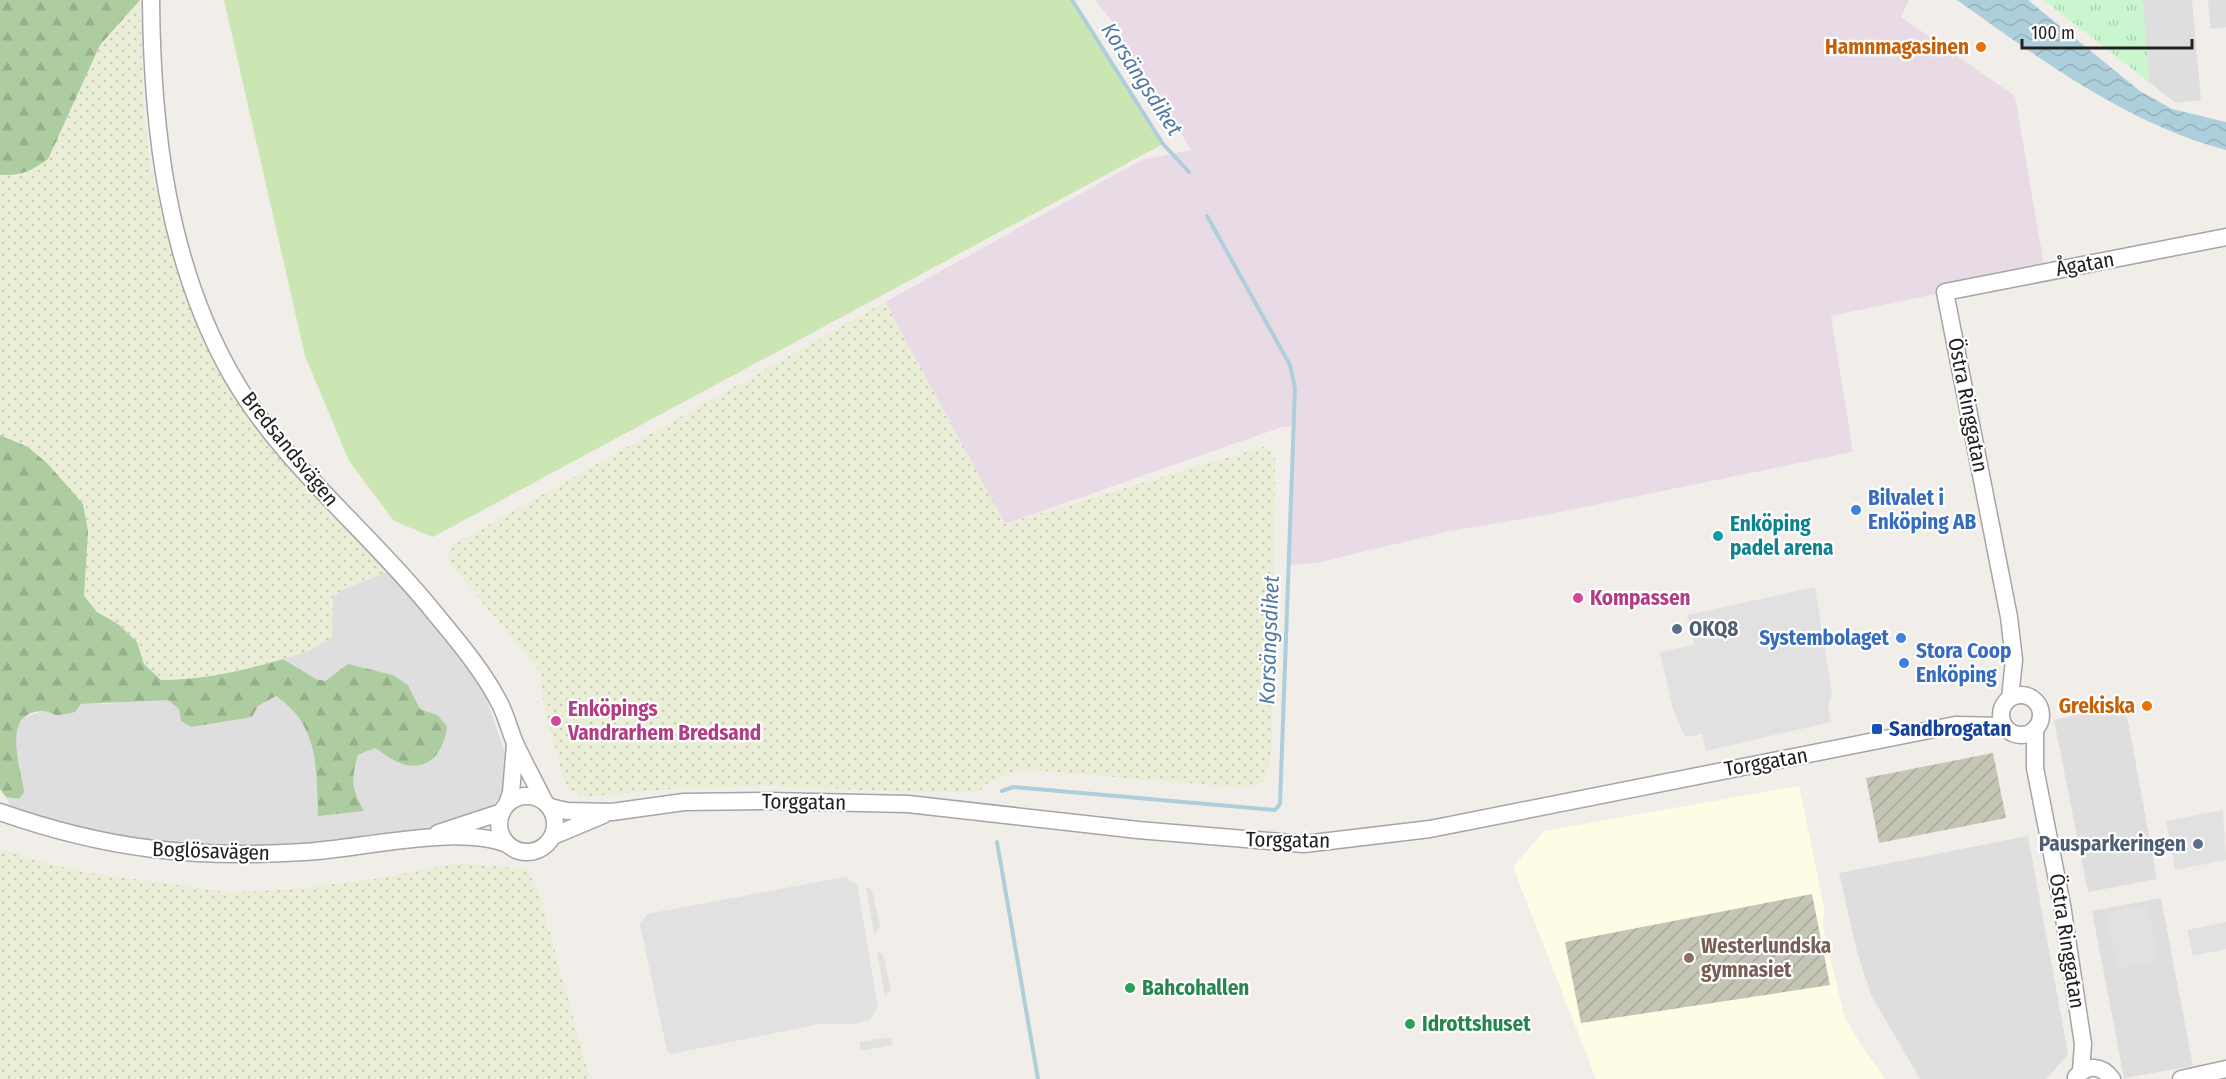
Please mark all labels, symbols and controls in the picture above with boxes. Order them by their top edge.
scale bar [2022,12,2192,50]
water label: Korsängsdiket [1096,18,1189,141]
text: 100 m [2031,22,2075,44]
place label: Hamnmagasinen [1825,34,1969,60]
marker: Hamnmagasinen [1974,40,1988,54]
street label: Ågatan [2054,246,2116,282]
street label: Östra Ringgatan [1942,336,1994,474]
street label: Bredsandsvägen [236,386,344,512]
place label: Bilvalet i Enköping AB [1868,485,1976,535]
marker: Bilvalet i Enköping AB [1849,503,1863,517]
place label: Enköping padel arena [1730,511,1834,561]
marker: Enköping padel arena [1711,529,1725,543]
water label: Korsängsdiket [1253,574,1285,705]
place label: Kompassen [1590,585,1691,611]
marker: Kompassen [1571,591,1585,605]
place label: OKQ8 [1689,616,1738,642]
marker: OKQ8 [1670,622,1684,636]
place label: Systembolaget [1759,625,1890,651]
marker: Systembolaget [1894,631,1908,645]
place label: Stora Coop Enköping [1916,638,2011,688]
marker: Stora Coop Enköping [1897,656,1911,670]
place label: Grekiska [2059,693,2135,719]
place label: Enköpings Vandrarhem Bredsand [567,696,761,746]
marker: Grekiska [2140,699,2154,713]
marker: Enköpings Vandrarhem Bredsand [549,714,563,728]
place label: Sandbrogatan [1889,716,2012,742]
marker: Sandbrogatan [1870,722,1884,736]
street label: Torggatan [1722,742,1810,782]
street label: Torggatan [762,788,846,816]
street label: Torggatan [1246,826,1330,854]
place label: Pausparkeringen [2039,831,2186,857]
street label: Boglösavägen [152,836,270,866]
marker: Pausparkeringen [2191,837,2205,851]
street label: Östra Ringgatan [2043,872,2091,1010]
place label: Westerlundska gymnasiet [1701,933,1831,983]
marker: Westerlundska gymnasiet [1682,951,1696,965]
place label: Bahcohallen [1142,975,1249,1001]
marker: Bahcohallen [1123,981,1137,995]
place label: Idrottshuset [1422,1011,1531,1037]
marker: Idrottshuset [1403,1017,1417,1031]

